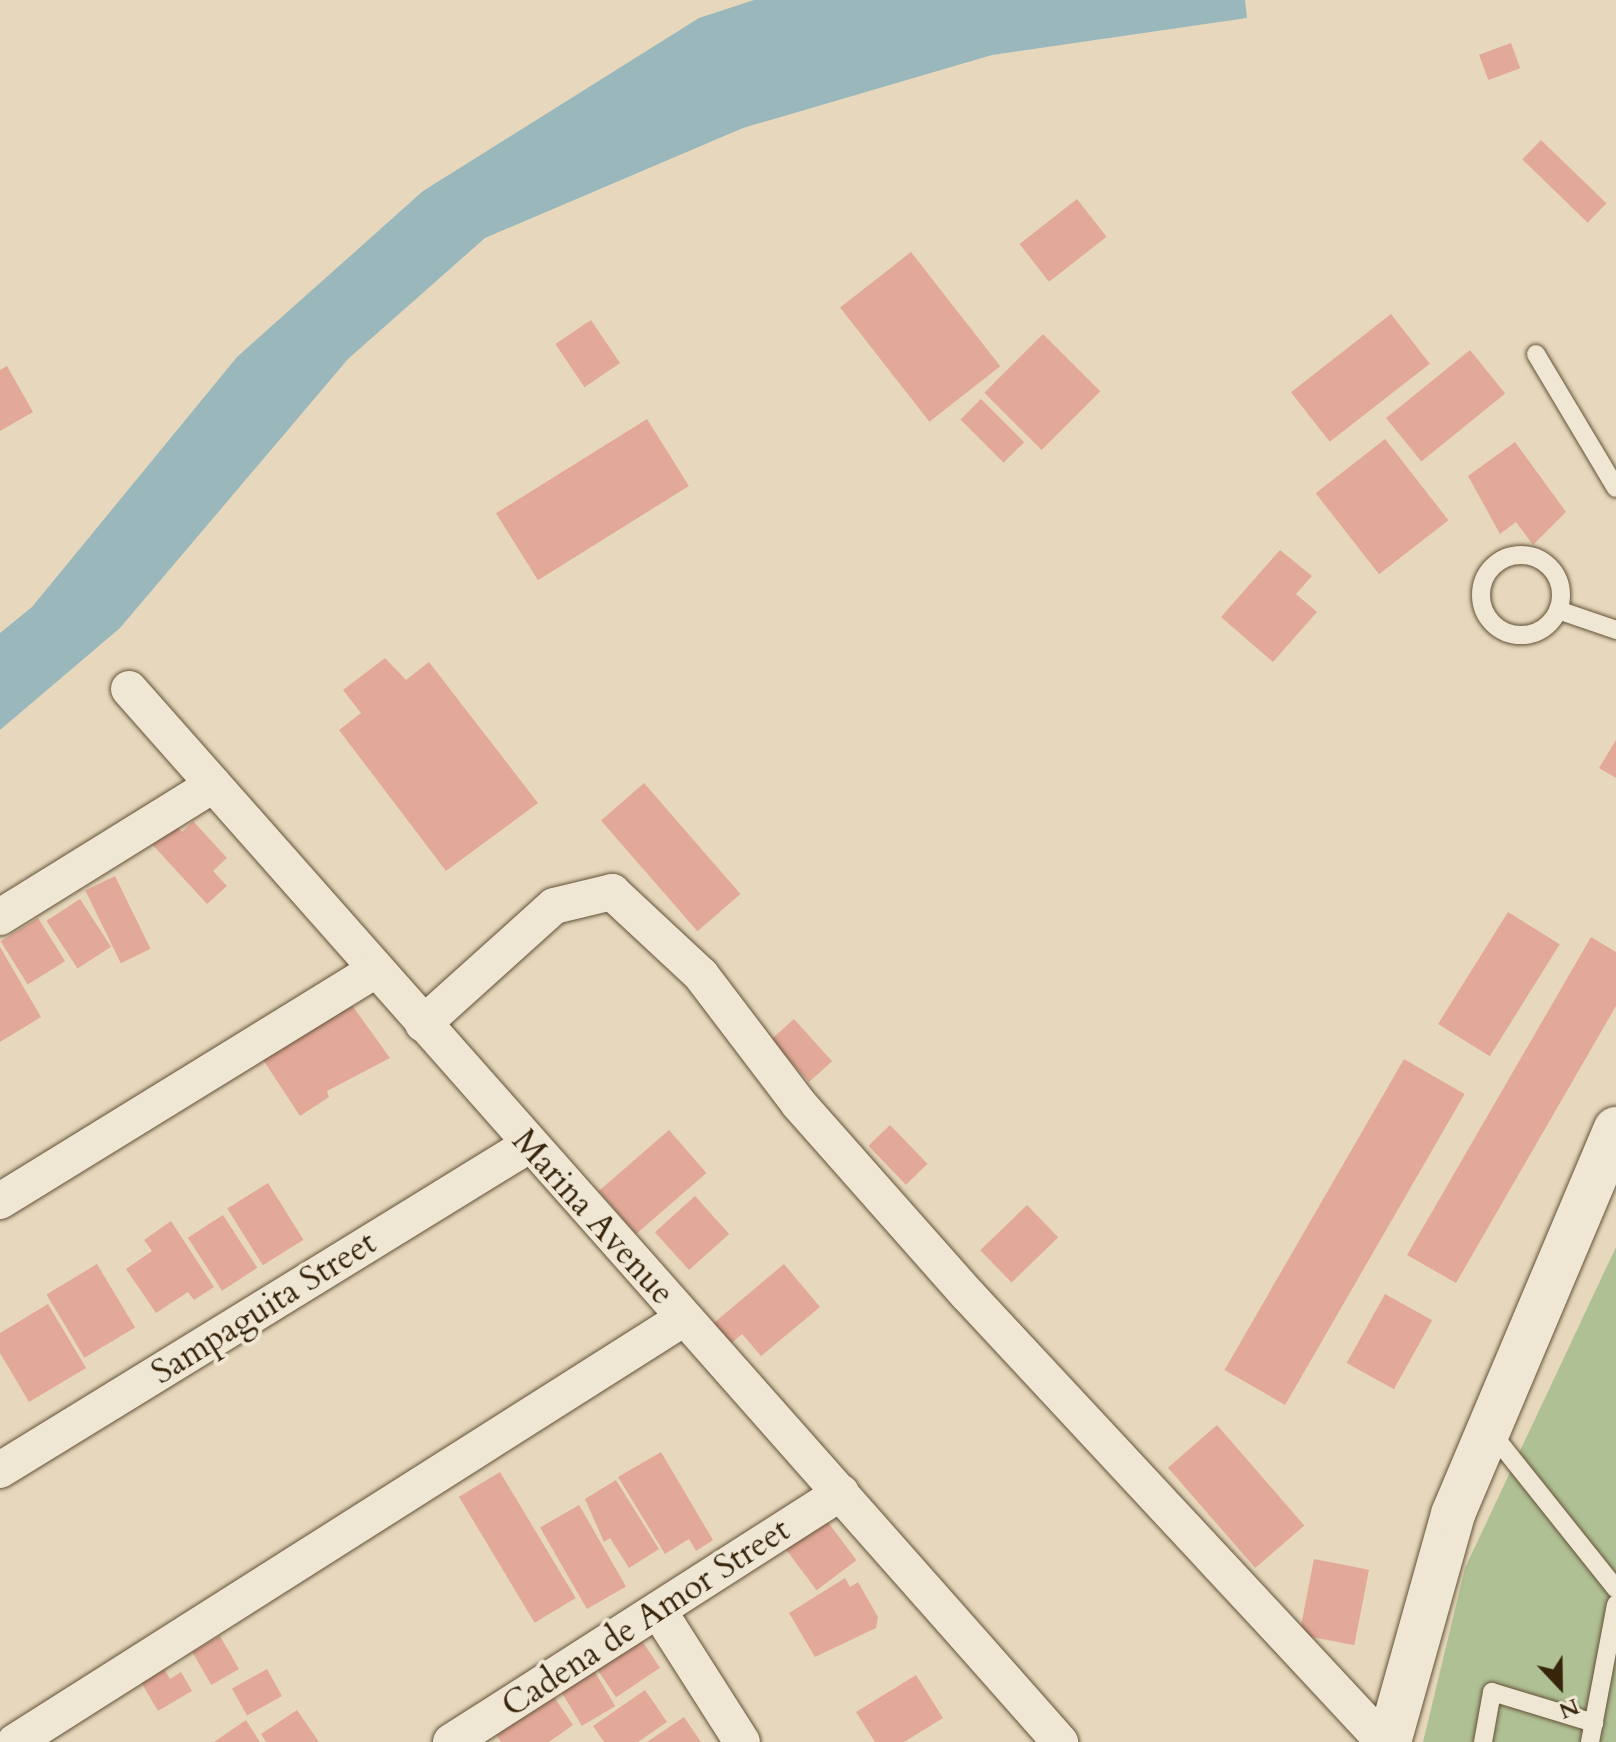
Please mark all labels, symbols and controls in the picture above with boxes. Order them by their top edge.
street label: Marina Avenue [504,1121,682,1313]
street label: Sampaguita Street [144,1223,384,1393]
street label: Cadena de Amor Street [495,1510,797,1726]
north arrow [1520,1646,1600,1726]
text: N [1555,1691,1583,1726]

